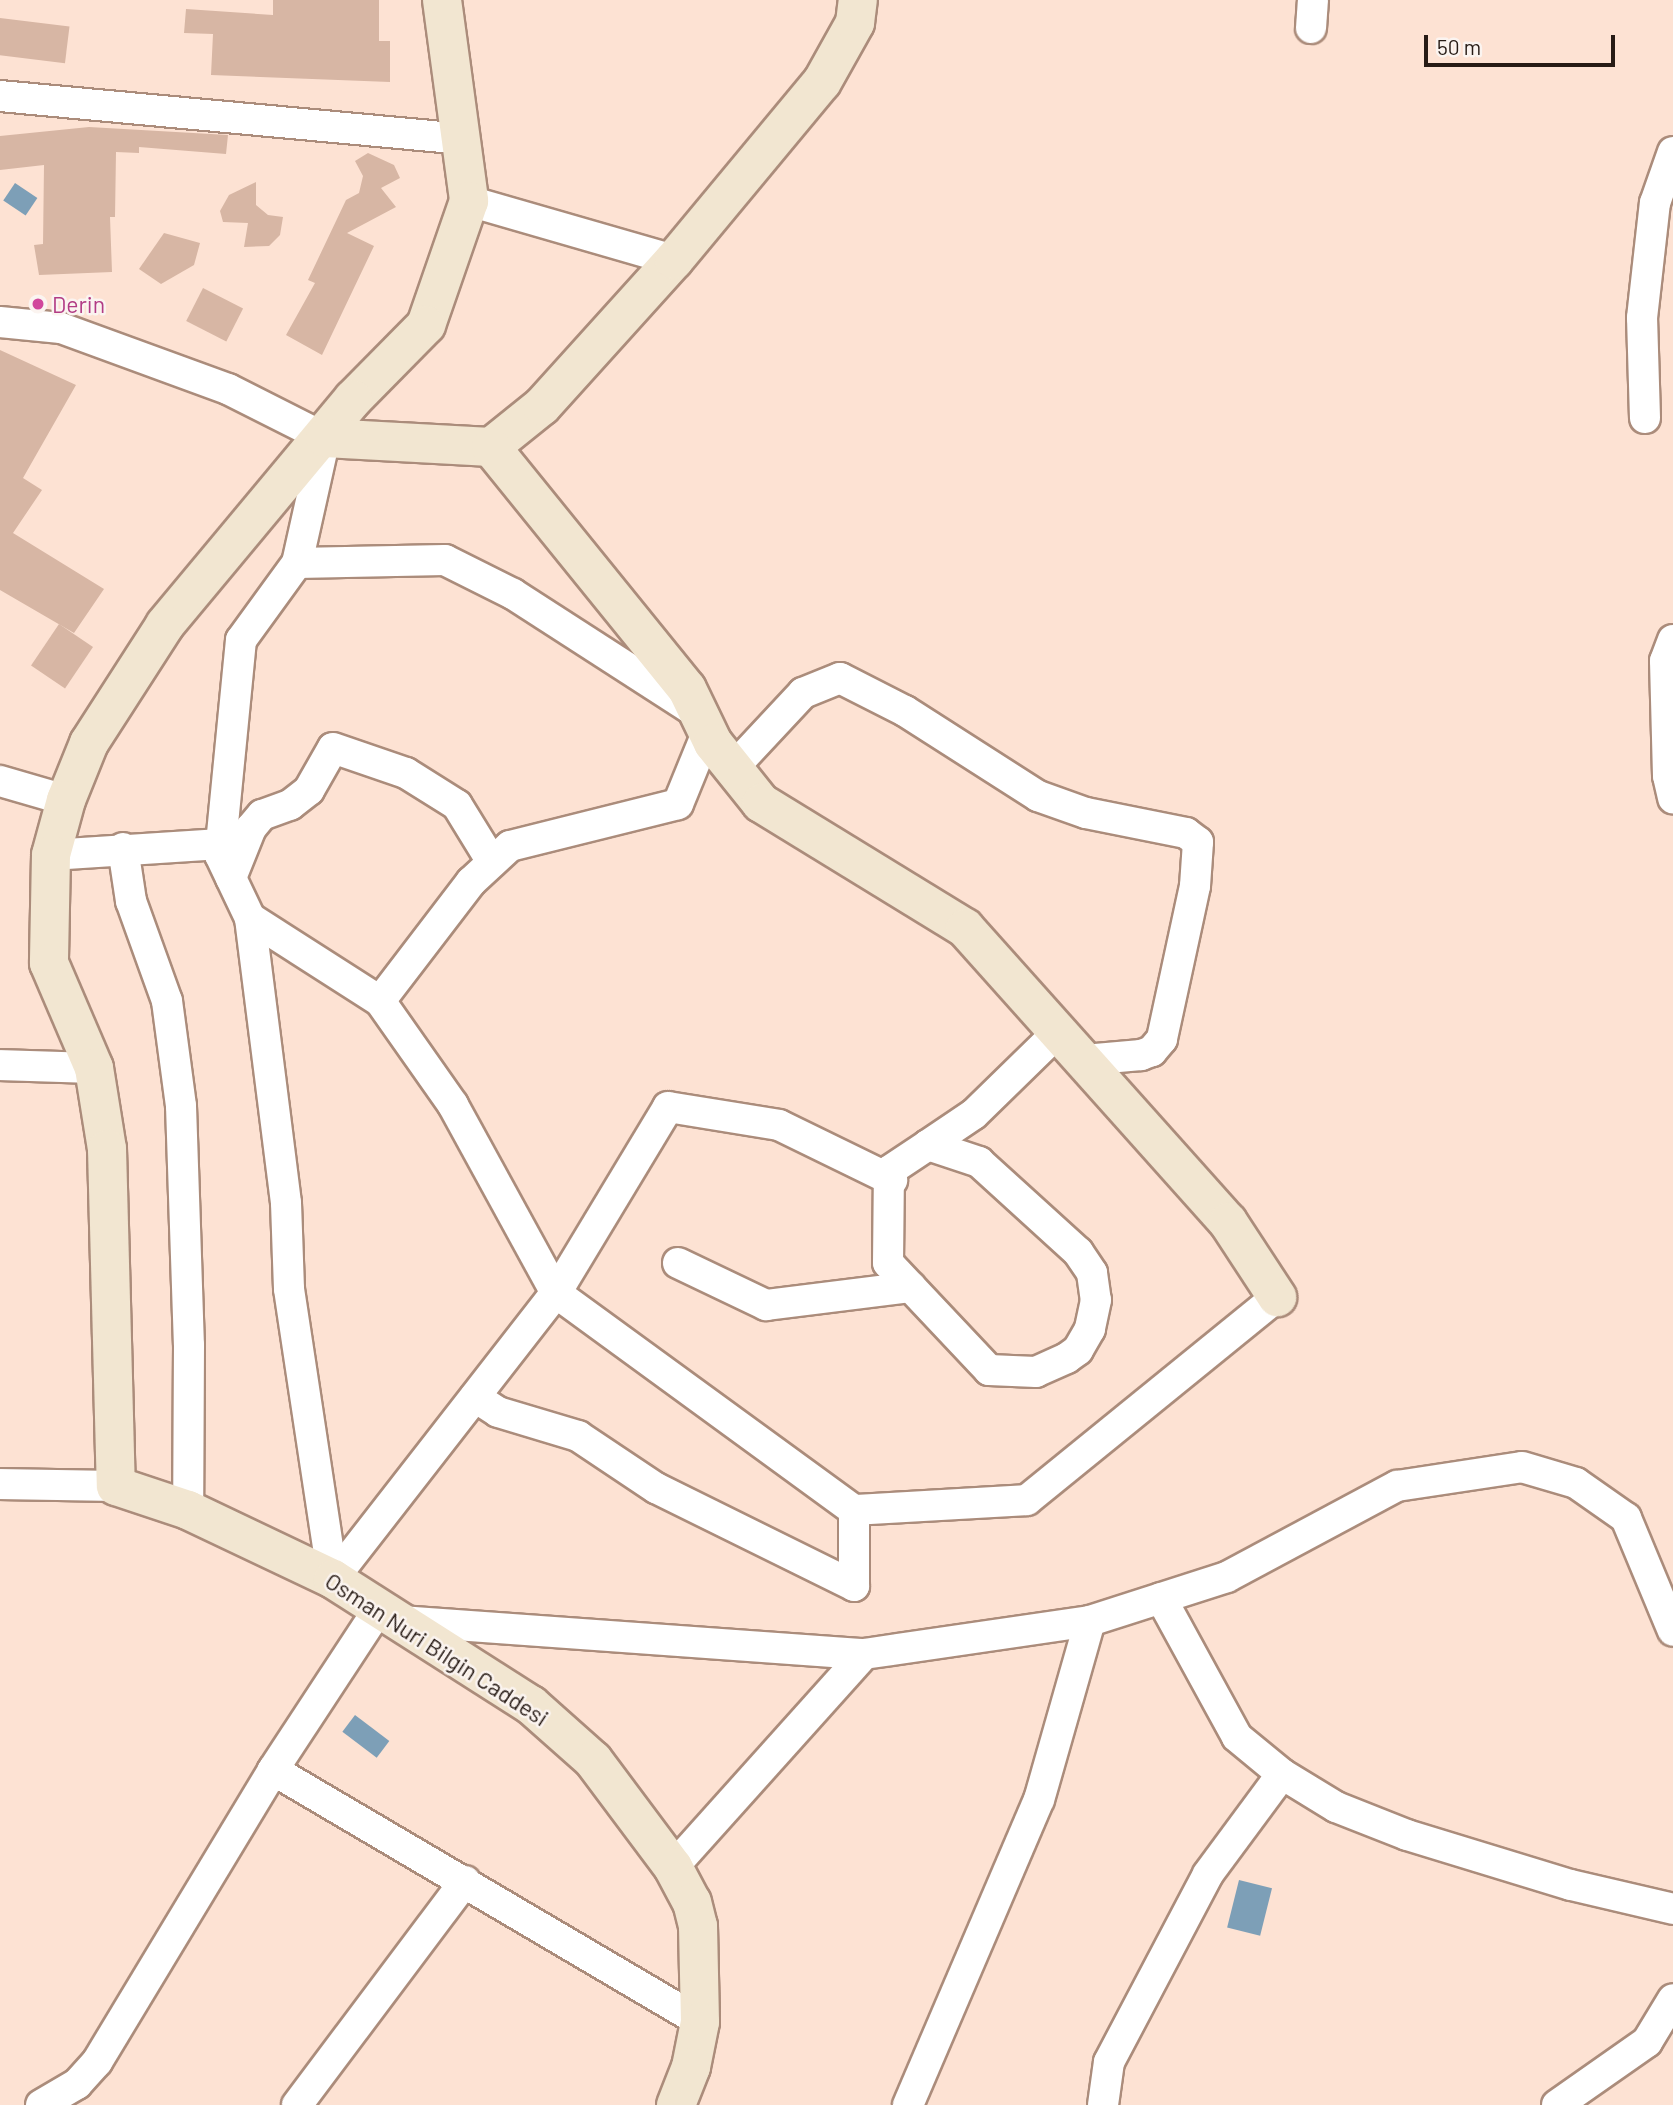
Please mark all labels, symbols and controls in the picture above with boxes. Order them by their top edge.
scale bar [1428,21,1619,65]
text: 50 m [1437,34,1481,59]
place label: Derin [52,290,105,318]
marker: Derin [30,296,46,312]
street label: Osman Nuri Bilgin Caddesi [320,1567,554,1731]

